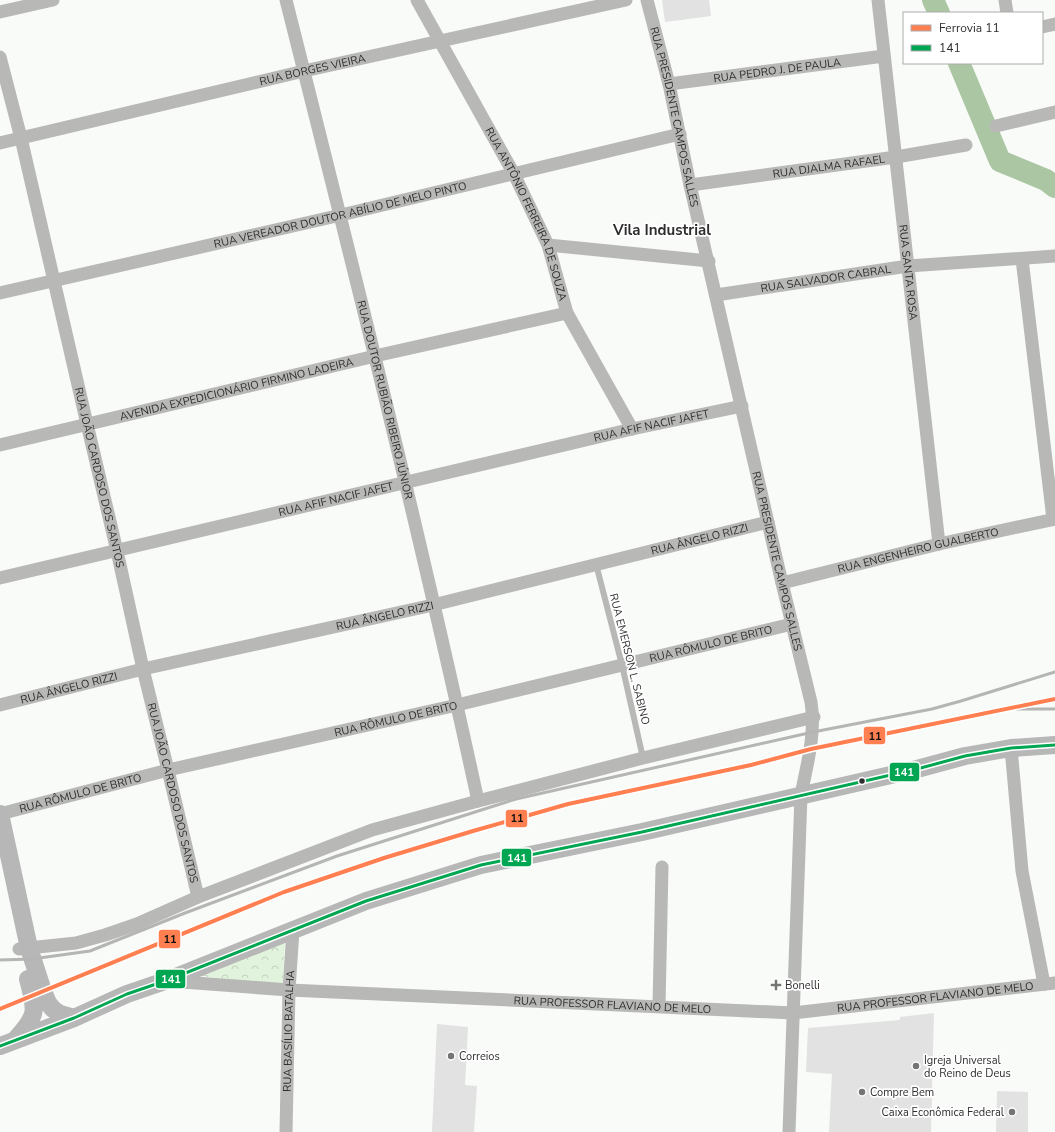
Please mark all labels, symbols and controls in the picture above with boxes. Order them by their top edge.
legend [903,12,1043,64]
text: Ferrovia 11 [939,20,1000,36]
street label: RUA PRESIDENTE CAMPOS SALLES [646,25,702,209]
text: 141 [939,40,961,56]
street label: RUA BORGES VIEIRA [258,51,367,89]
street label: RUA PEDRO J. DE PAULA [713,55,842,86]
street label: RUA ANTÔNIO FERREIRA DE SOUZA [481,125,570,302]
street label: RUA DJALMA RAFAEL [772,152,886,182]
street label: RUA VEREADOR DOUTOR ABÍLIO DE MELO PINTO [212,178,468,252]
district label: Vila Industrial [612,220,711,240]
street label: RUA SANTA ROSA [895,224,921,321]
street label: RUA SALVADOR CABRAL [760,262,892,296]
street label: RUA DOUTOR RUBIÃO RIBEIRO JÚNIOR [353,299,416,502]
street label: AVENIDA EXPEDICIONÁRIO FIRMINO LADEIRA [118,354,355,424]
street label: RUA JOÃO CARDOSO DOS SANTOS [71,386,127,569]
street label: RUA AFIF NACIF JAFET [592,406,711,446]
street label: RUA PRESIDENTE CAMPOS SALLES [748,470,805,653]
street label: RUA AFIF NACIF JAFET [277,478,395,520]
street label: RUA ÂNGELO RIZZI [649,520,750,559]
street label: RUA ENGENHEIRO GUALBERTO [836,524,1000,577]
street label: RUA EMERSON L. SABINO [606,592,653,726]
street label: RUA ÂNGELO RIZZI [335,598,435,634]
street label: RUA RÔMULO DE BRITO [648,622,774,666]
street label: RUA ÂNGELO RIZZI [19,669,119,708]
street label: RUA RÔMULO DE BRITO [333,698,459,740]
street label: RUA JOÃO CARDOSO DOS SANTOS [144,701,202,885]
line badge: 11 [863,726,886,745]
text: 11 [868,729,882,744]
line badge: 141 [889,762,920,782]
text: 141 [894,765,914,780]
street label: RUA RÔMULO DE BRITO [18,770,143,817]
unlabelled marker [857,776,867,786]
line badge: 11 [505,809,528,828]
text: 11 [510,811,524,826]
line badge: 141 [501,848,532,867]
text: 141 [507,851,527,866]
line badge: 11 [158,929,181,949]
text: 11 [163,932,177,947]
line badge: 141 [155,969,186,989]
street label: RUA BASÍLIO BATALHA [280,970,298,1092]
text: 141 [161,972,181,987]
place label: Bonelli [785,978,820,993]
marker: Bonelli [770,979,782,991]
street label: RUA PROFESSOR FLAVIANO DE MELO [836,979,1034,1016]
street label: RUA PROFESSOR FLAVIANO DE MELO [513,993,711,1017]
place label: Correios [459,1049,500,1064]
marker: Correios [446,1051,456,1061]
place label: Igreja Universal do Reino de Deus [924,1053,1011,1081]
marker: Igreja Universal do Reino de Deus [911,1061,921,1071]
place label: Compre Bem [870,1085,934,1100]
marker: Compre Bem [857,1087,867,1097]
place label: Caixa Econômica Federal [882,1105,1005,1120]
marker: Caixa Econômica Federal [1007,1107,1017,1117]

